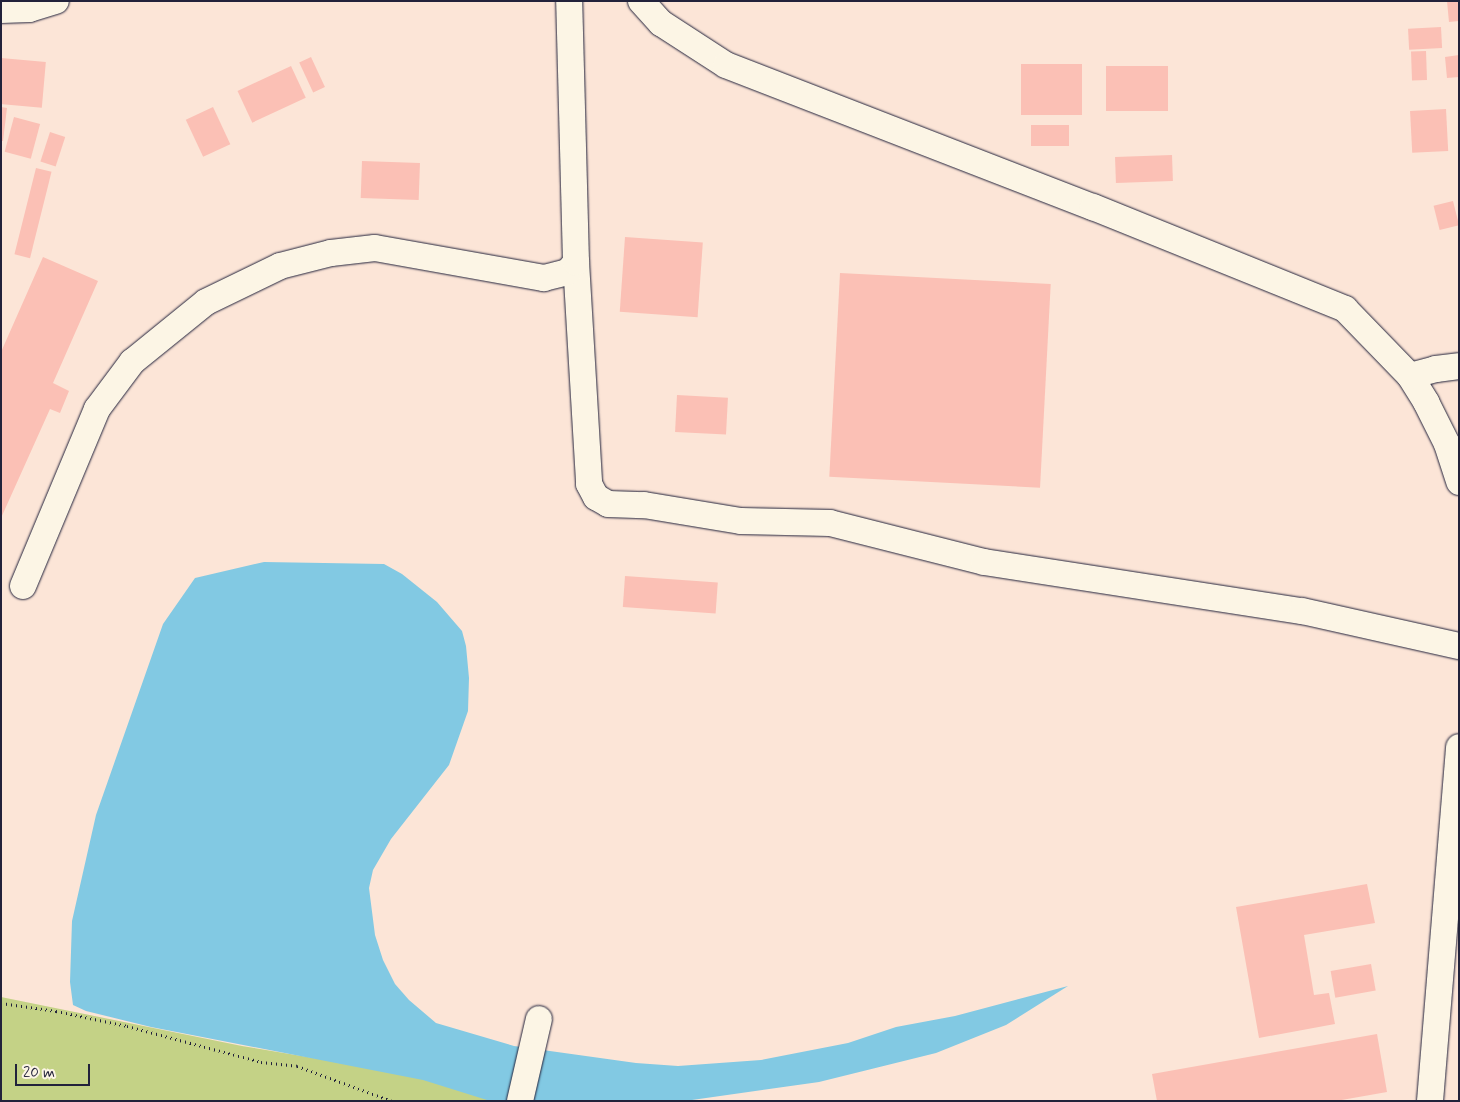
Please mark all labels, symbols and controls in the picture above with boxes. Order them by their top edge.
scale bar [18,1054,92,1086]
text: 20 m [23,1063,55,1083]

